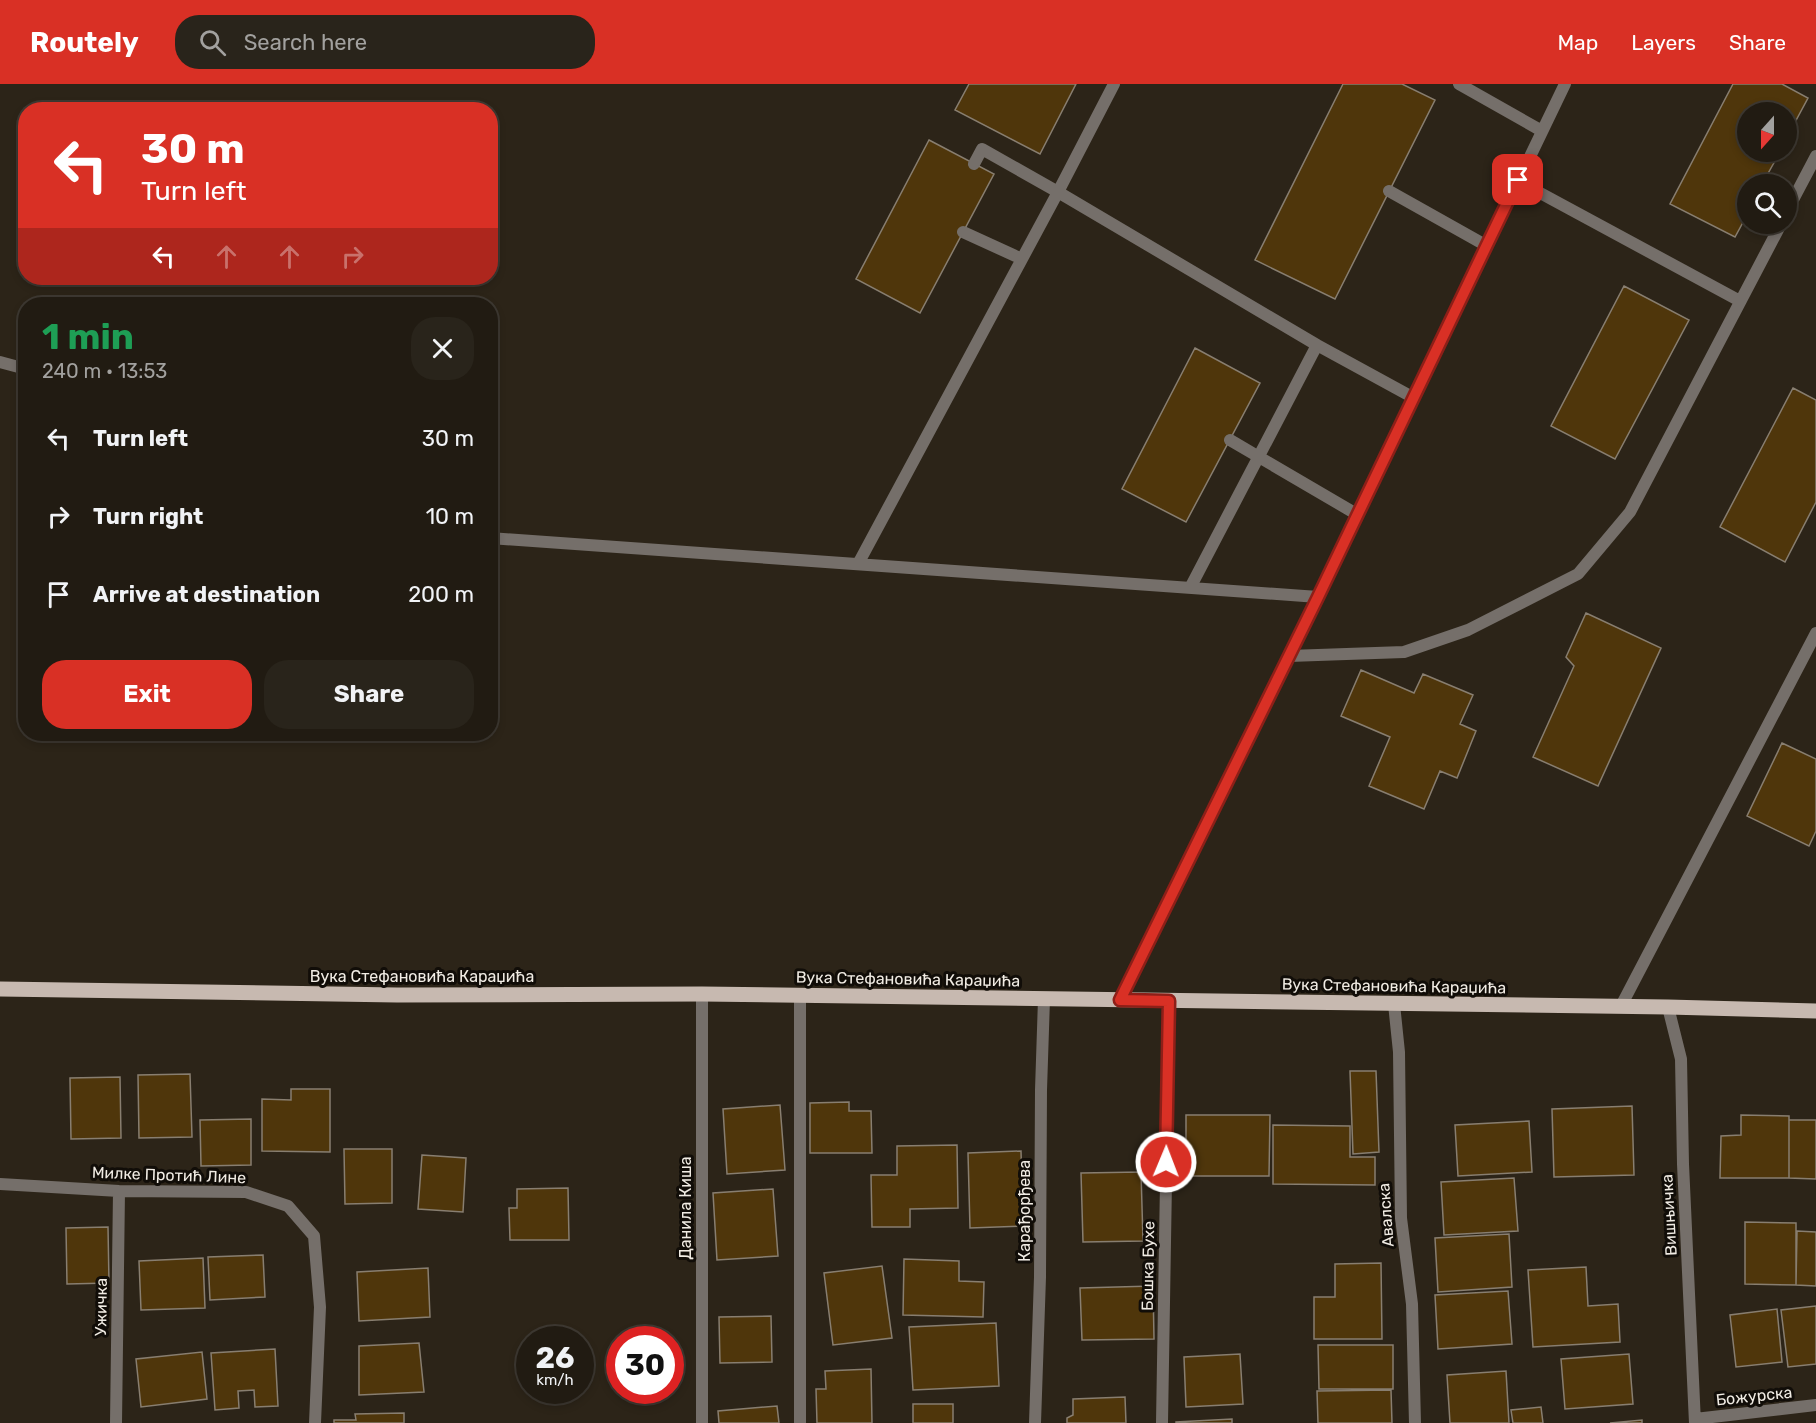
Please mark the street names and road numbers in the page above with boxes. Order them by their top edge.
street label: Вука Стефановића Караџића [310,967,534,986]
street label: Вука Стефановића Караџића [796,968,1020,990]
street label: Вука Стефановића Караџића [1282,975,1506,997]
street label: Данила Киша [676,1156,695,1260]
street label: Карађорђева [1015,1160,1034,1262]
street label: Милке Протић Лине [92,1163,247,1187]
street label: Вишњичка [1657,1174,1681,1256]
street label: Авалска [1374,1182,1398,1248]
street label: Бошка Бухе [1138,1221,1158,1311]
street label: Ужичка [91,1278,111,1336]
street label: Божурска [1715,1383,1793,1409]

